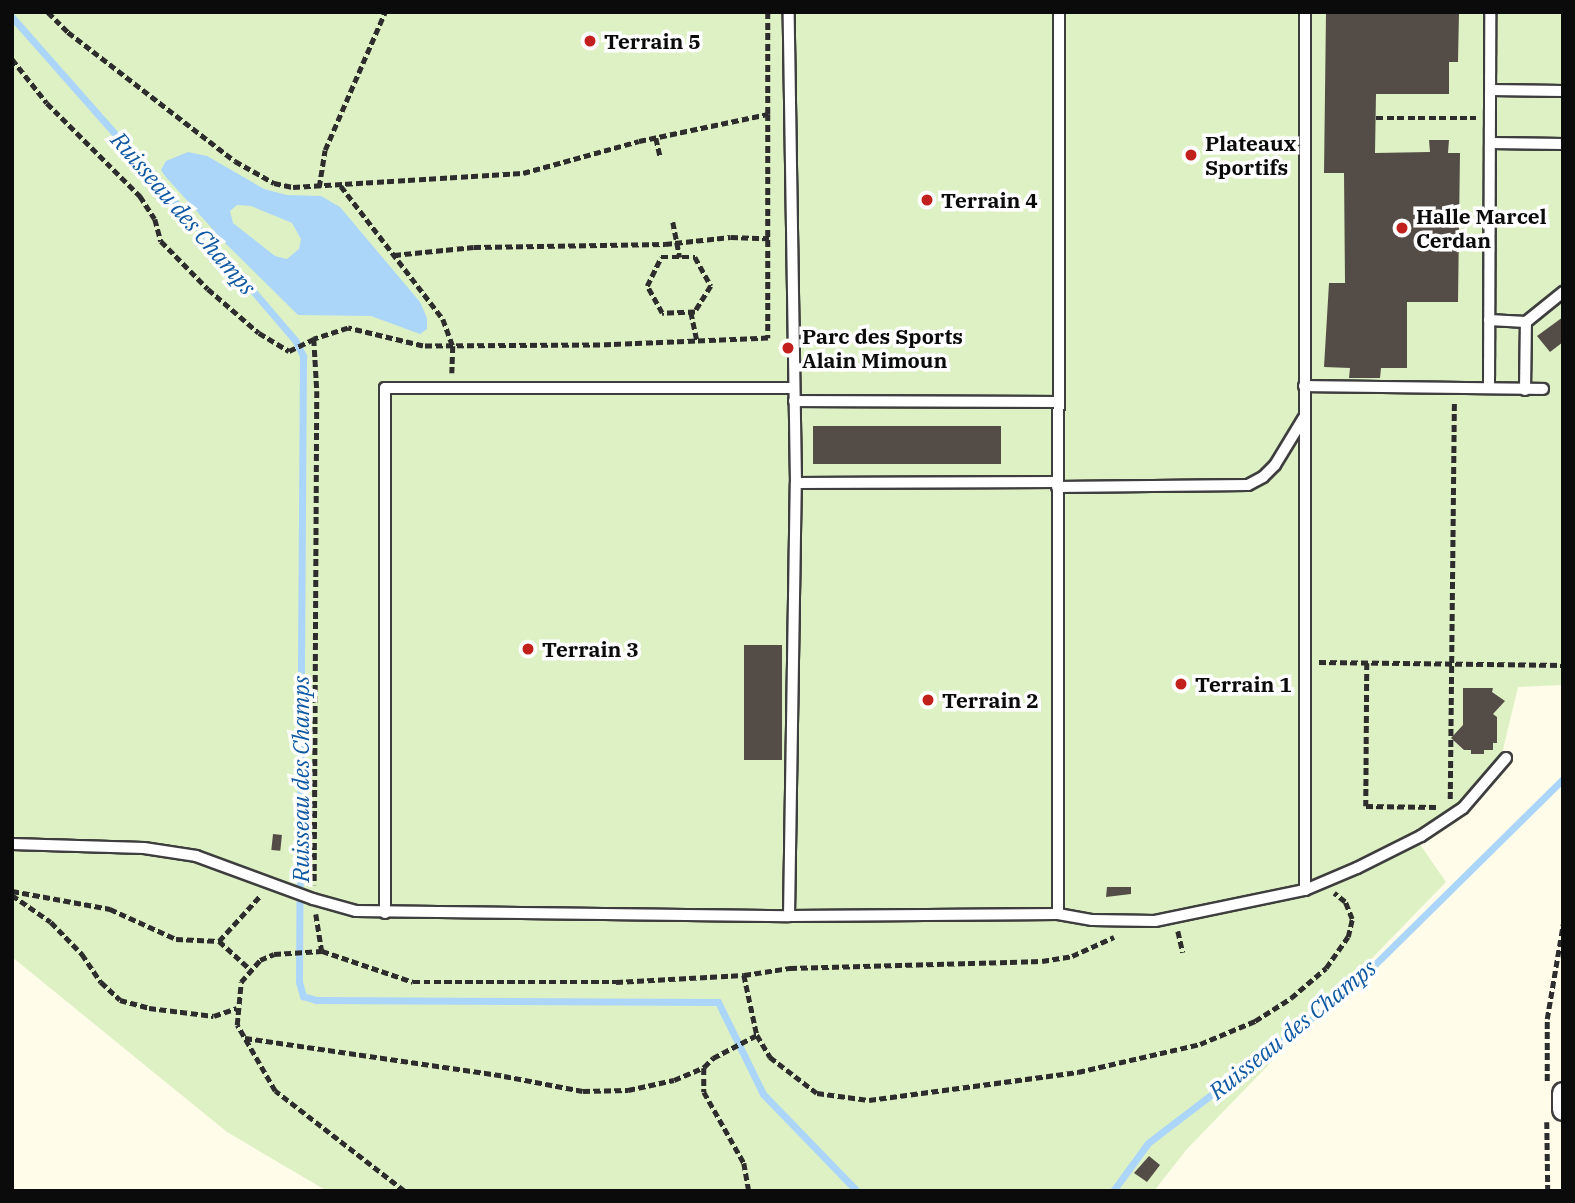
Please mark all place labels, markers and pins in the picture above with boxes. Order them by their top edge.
place label: Terrain 5 [604,28,701,54]
marker: Terrain 5 [582,33,598,49]
place label: Plateaux Sportifs [1205,130,1296,180]
marker: Plateaux Sportifs [1183,147,1199,163]
place label: Terrain 4 [941,187,1038,213]
marker: Terrain 4 [919,192,935,208]
place label: Halle Marcel Cerdan [1416,203,1547,253]
marker: Halle Marcel Cerdan [1394,220,1410,236]
place label: Parc des Sports Alain Mimoun [802,323,963,373]
marker: Parc des Sports Alain Mimoun [780,340,796,356]
place label: Terrain 3 [542,636,639,662]
marker: Terrain 3 [520,641,536,657]
place label: Terrain 1 [1195,671,1292,697]
marker: Terrain 1 [1173,676,1189,692]
place label: Terrain 2 [942,687,1039,713]
marker: Terrain 2 [920,692,936,708]

